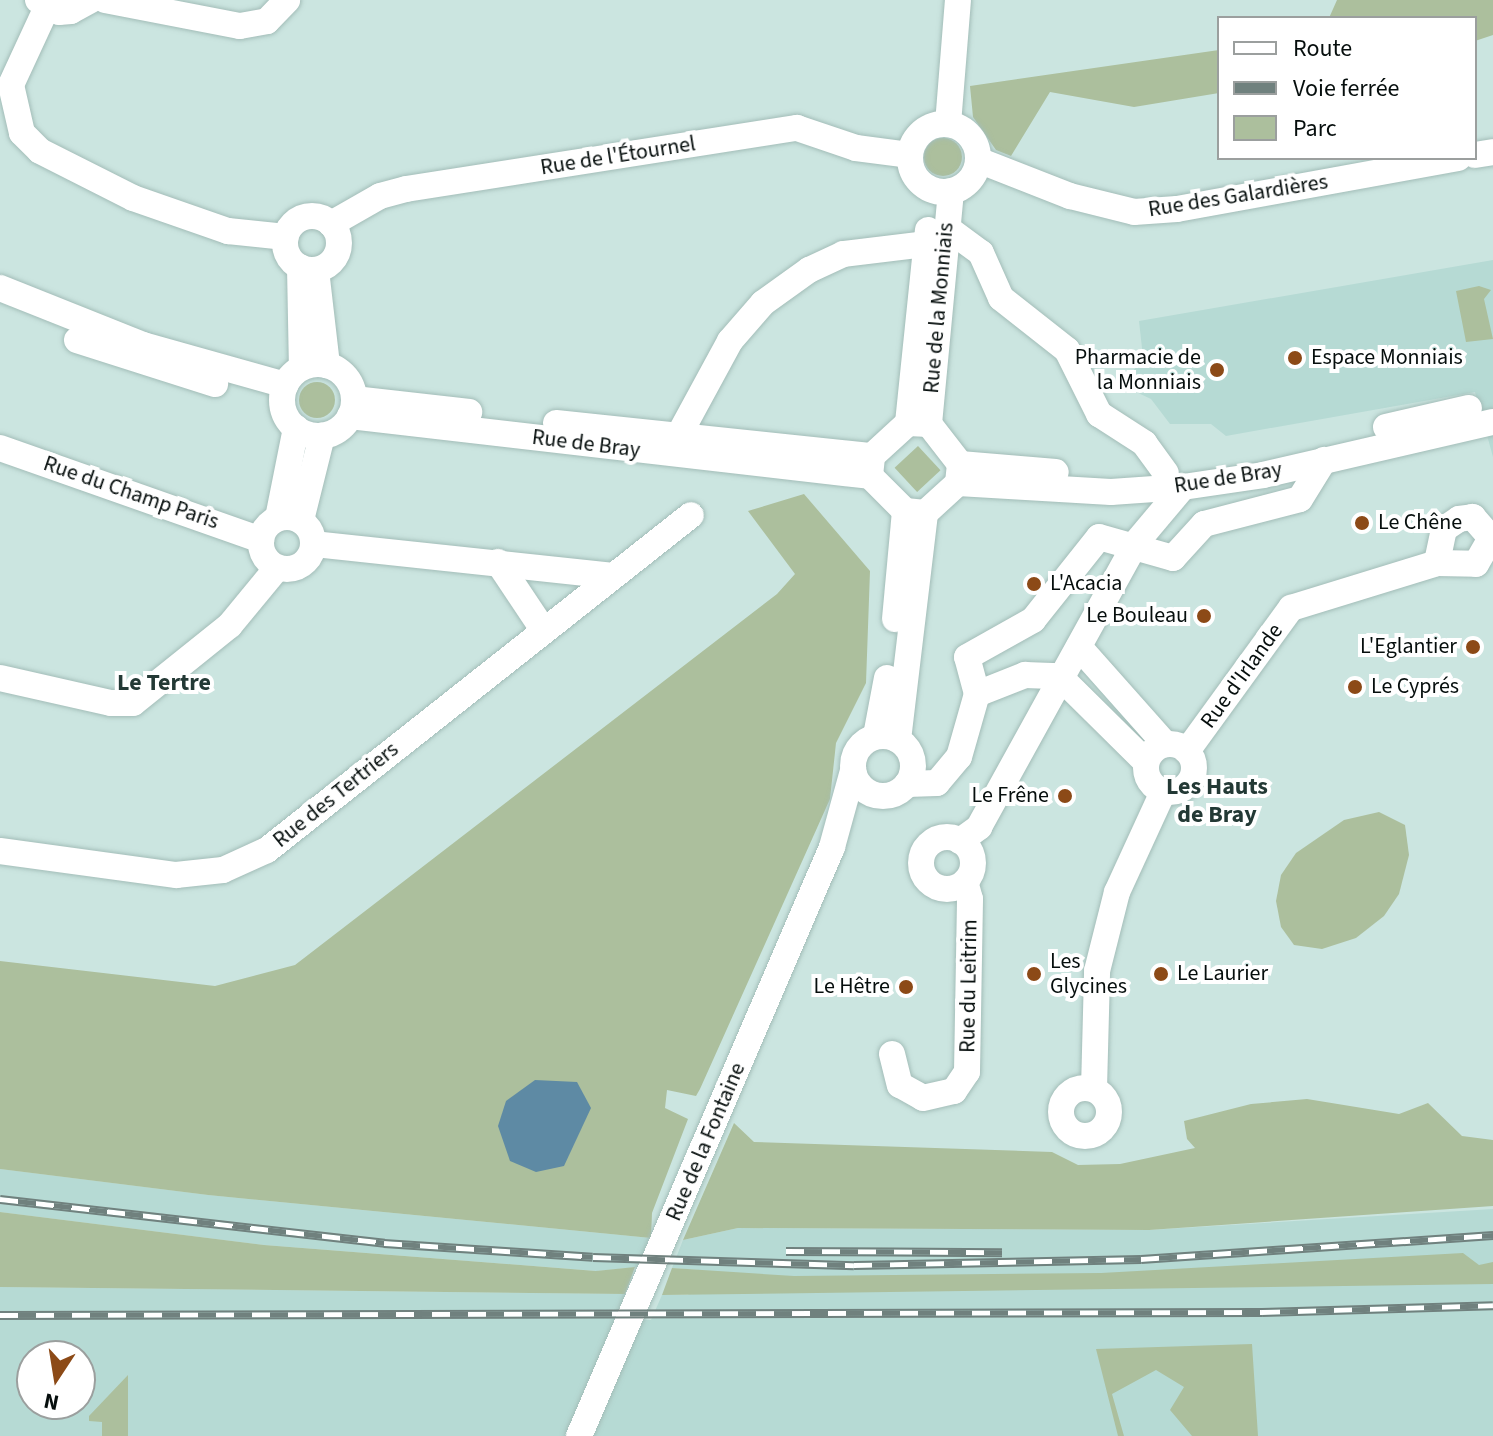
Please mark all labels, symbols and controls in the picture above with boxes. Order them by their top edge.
legend [1217,16,1477,160]
text: Route [1293,31,1352,66]
text: Voie ferrée [1293,71,1400,106]
text: Parc [1293,111,1337,146]
street label: Rue de l'Étournel [539,131,697,181]
street label: Rue des Galardières [1146,169,1330,223]
street label: Rue de la Monniais [918,221,960,395]
place label: Pharmacie de la Monniais [1075,344,1201,396]
place label: Espace Monniais [1311,345,1463,371]
marker: Espace Monniais [1286,349,1304,367]
marker: Pharmacie de la Monniais [1208,361,1226,379]
street label: Rue de Bray [530,424,642,464]
street label: Rue du Champ Paris [40,451,222,535]
street label: Rue de Bray [1172,456,1284,500]
place label: Le Chêne [1378,510,1462,536]
marker: Le Chêne [1353,514,1371,532]
place label: L'Acacia [1050,571,1122,597]
marker: L'Acacia [1025,575,1043,593]
place label: Le Bouleau [1086,603,1188,629]
marker: Le Bouleau [1195,607,1213,625]
street label: Rue d'Irlande [1195,619,1289,733]
place label: L'Eglantier [1360,634,1457,660]
marker: L'Eglantier [1464,638,1482,656]
district label: Le Tertre [117,669,211,697]
place label: Le Cyprés [1371,674,1459,700]
marker: Le Cyprés [1346,678,1364,696]
street label: Rue des Tertriers [268,736,404,854]
district label: Les Hauts de Bray [1166,773,1268,829]
place label: Le Frêne [972,783,1049,809]
marker: Le Frêne [1056,787,1074,805]
street label: Rue du Leitrim [955,919,983,1053]
place label: Les Glycines [1050,948,1127,1000]
place label: Le Laurier [1177,961,1268,987]
marker: Les Glycines [1025,965,1043,983]
marker: Le Laurier [1152,965,1170,983]
place label: Le Hêtre [813,974,890,1000]
marker: Le Hêtre [897,978,915,996]
street label: Rue de la Fontaine [661,1059,751,1225]
north arrow [16,1340,96,1420]
text: N [41,1384,62,1419]

